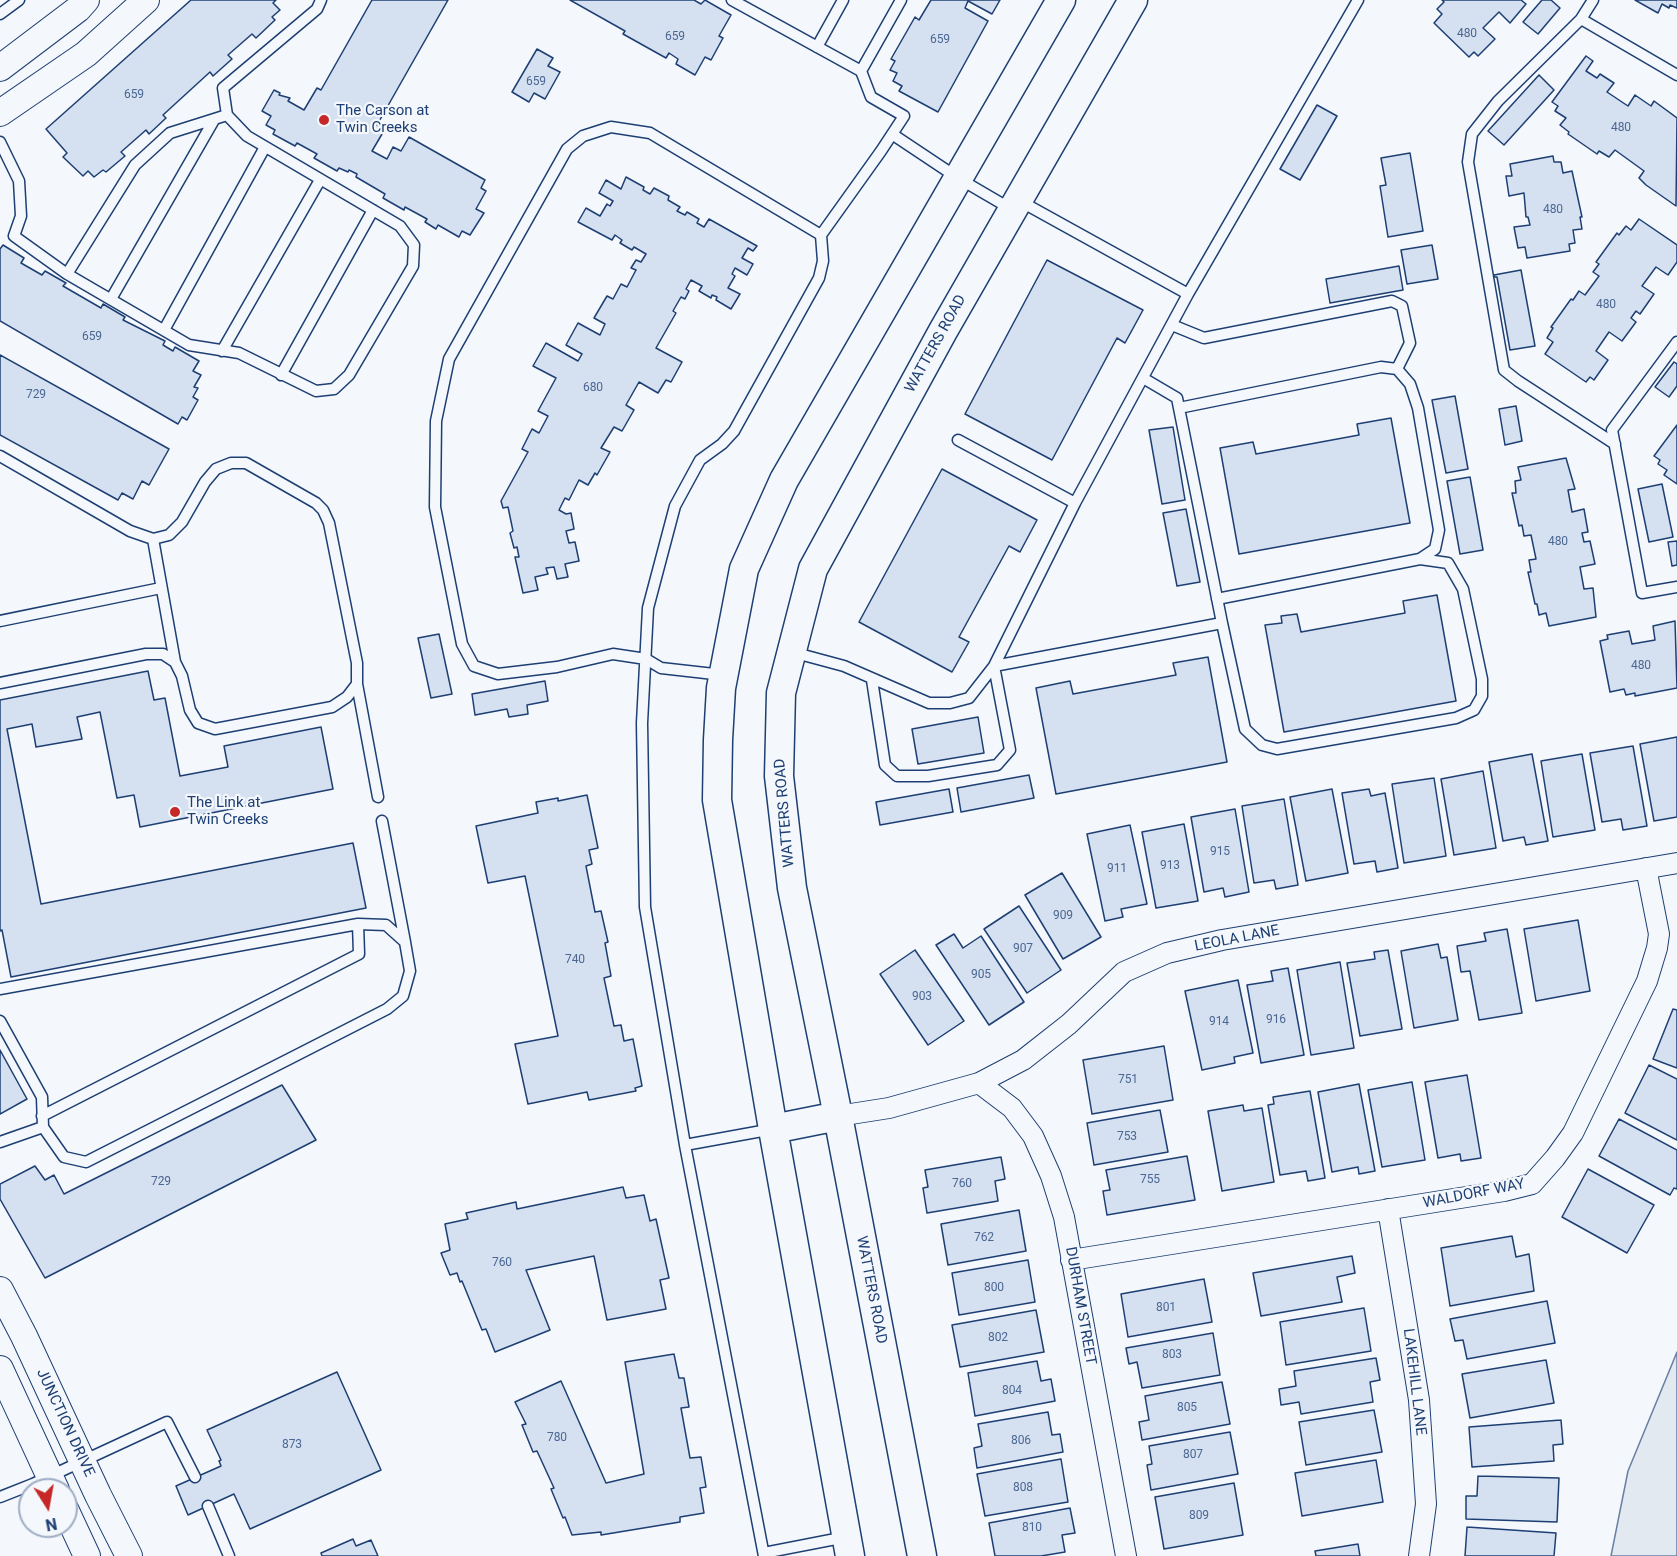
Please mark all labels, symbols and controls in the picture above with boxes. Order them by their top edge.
house number: 480 [1457,27,1477,41]
house number: 659 [665,30,685,44]
house number: 659 [930,33,950,47]
house number: 659 [526,75,546,89]
house number: 659 [124,88,144,102]
place label: The Carson at Twin Creeks [336,102,429,137]
marker: The Carson at Twin Creeks [317,113,331,127]
house number: 480 [1611,121,1631,135]
house number: 480 [1543,203,1563,217]
street label: WATTERS ROAD [902,292,970,396]
house number: 480 [1596,298,1616,312]
house number: 659 [82,330,102,344]
house number: 680 [583,381,603,395]
house number: 729 [26,388,46,402]
house number: 480 [1548,535,1568,549]
house number: 480 [1631,659,1651,673]
street label: WATTERS ROAD [771,758,799,868]
place label: The Link at Twin Creeks [187,794,268,829]
marker: The Link at Twin Creeks [168,805,182,819]
house number: 915 [1210,845,1230,859]
house number: 913 [1160,859,1180,873]
house number: 911 [1107,862,1127,876]
house number: 909 [1053,909,1073,923]
street label: LEOLA LANE [1193,922,1281,956]
house number: 907 [1013,942,1033,956]
house number: 740 [565,953,585,967]
house number: 905 [971,968,991,982]
house number: 903 [912,990,932,1004]
house number: 916 [1266,1013,1286,1027]
house number: 914 [1209,1015,1229,1029]
house number: 751 [1118,1073,1138,1087]
house number: 753 [1117,1130,1137,1144]
house number: 755 [1140,1173,1160,1187]
house number: 729 [151,1175,171,1189]
street label: WALDORF WAY [1422,1175,1526,1213]
house number: 760 [952,1177,972,1191]
house number: 762 [974,1231,994,1245]
street label: WATTERS ROAD [852,1235,890,1345]
street label: DURHAM STREET [1061,1246,1099,1366]
house number: 760 [492,1256,512,1270]
house number: 800 [984,1281,1004,1295]
house number: 801 [1156,1301,1176,1315]
street label: LAKEHILL LANE [1398,1327,1430,1437]
house number: 802 [988,1331,1008,1345]
house number: 803 [1162,1348,1182,1362]
street label: JUNCTION DRIVE [32,1366,98,1480]
house number: 804 [1002,1384,1022,1398]
house number: 805 [1177,1401,1197,1415]
house number: 780 [547,1431,567,1445]
house number: 806 [1011,1434,1031,1448]
house number: 873 [282,1438,302,1452]
house number: 807 [1183,1448,1203,1462]
north arrow [18,1478,78,1538]
house number: 808 [1013,1481,1033,1495]
house number: 809 [1189,1509,1209,1523]
text: N [44,1514,59,1535]
house number: 810 [1022,1521,1042,1535]

